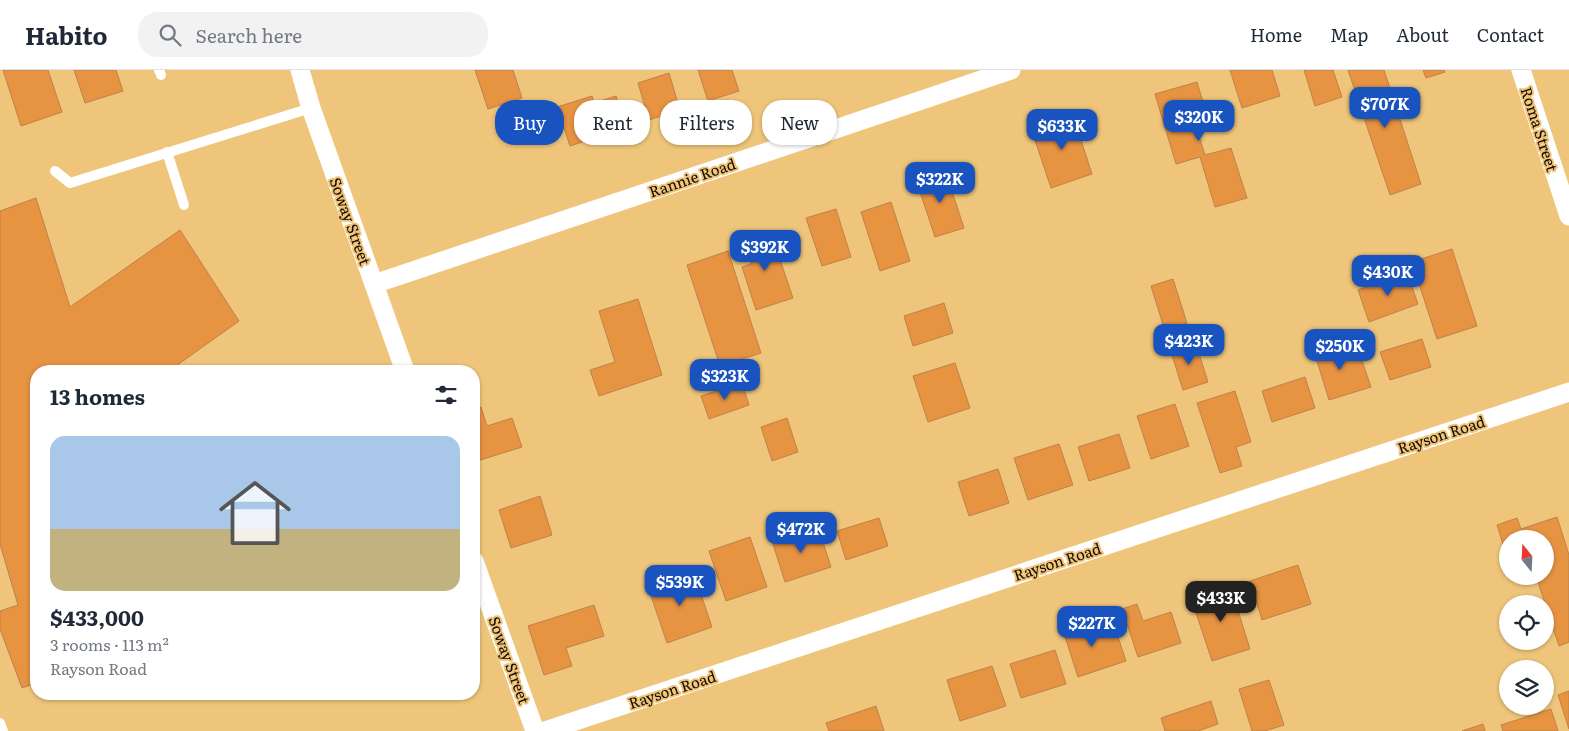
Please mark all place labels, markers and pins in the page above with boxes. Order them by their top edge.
pin: $707K [1350,87,1420,129]
pin: $320K [1164,100,1234,142]
pin: $633K [1027,108,1097,151]
pin: $322K [905,162,975,204]
pin: $392K [730,230,800,272]
pin: $430K [1353,254,1423,297]
pin: $423K [1154,324,1224,366]
pin: $250K [1305,328,1375,371]
pin: $323K [690,358,760,401]
pin: $472K [766,512,836,554]
pin: $539K [645,564,715,607]
pin: $433K [1186,580,1256,623]
pin: $227K [1057,606,1127,648]

